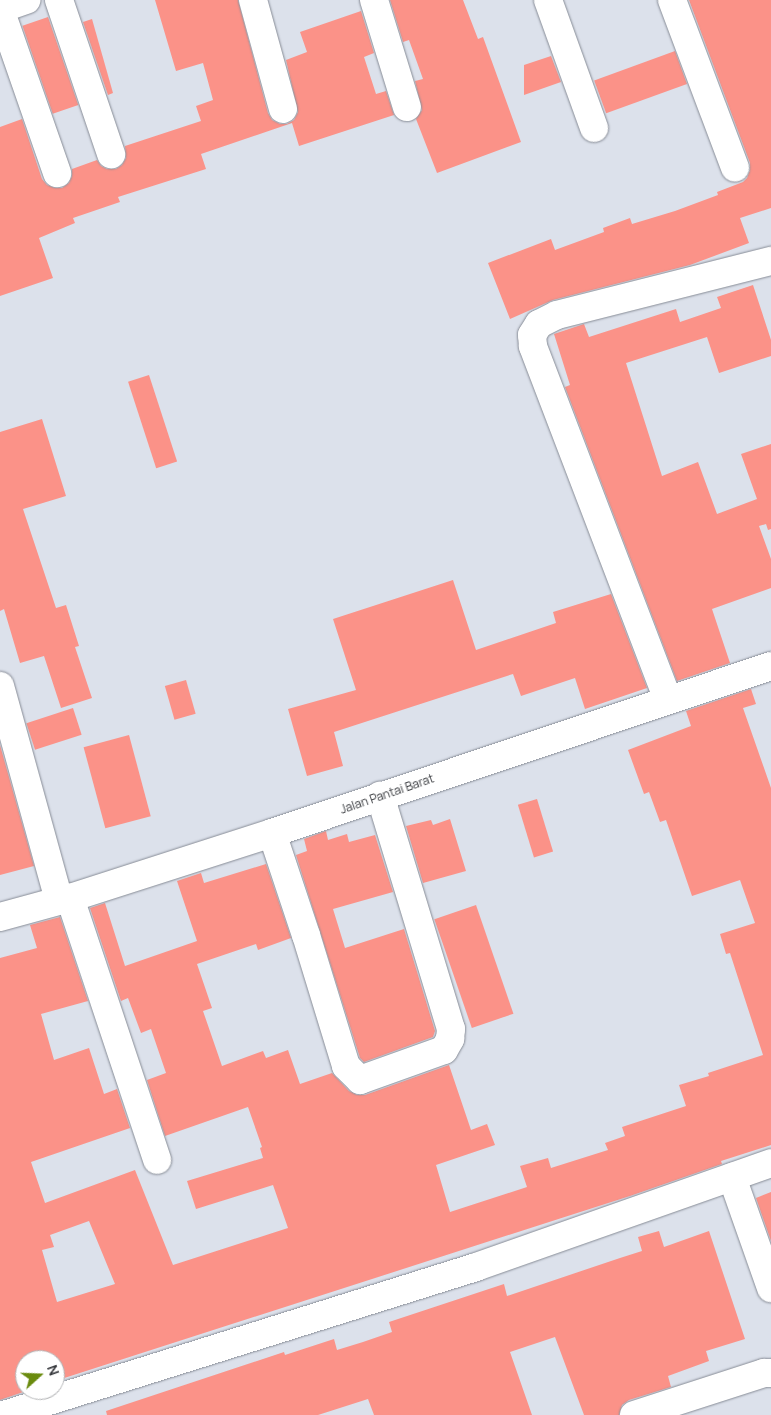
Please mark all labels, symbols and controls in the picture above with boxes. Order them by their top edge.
street label: Jalan Pantai Barat [338,771,436,817]
north arrow [15,1350,65,1400]
text: N [43,1362,64,1378]

